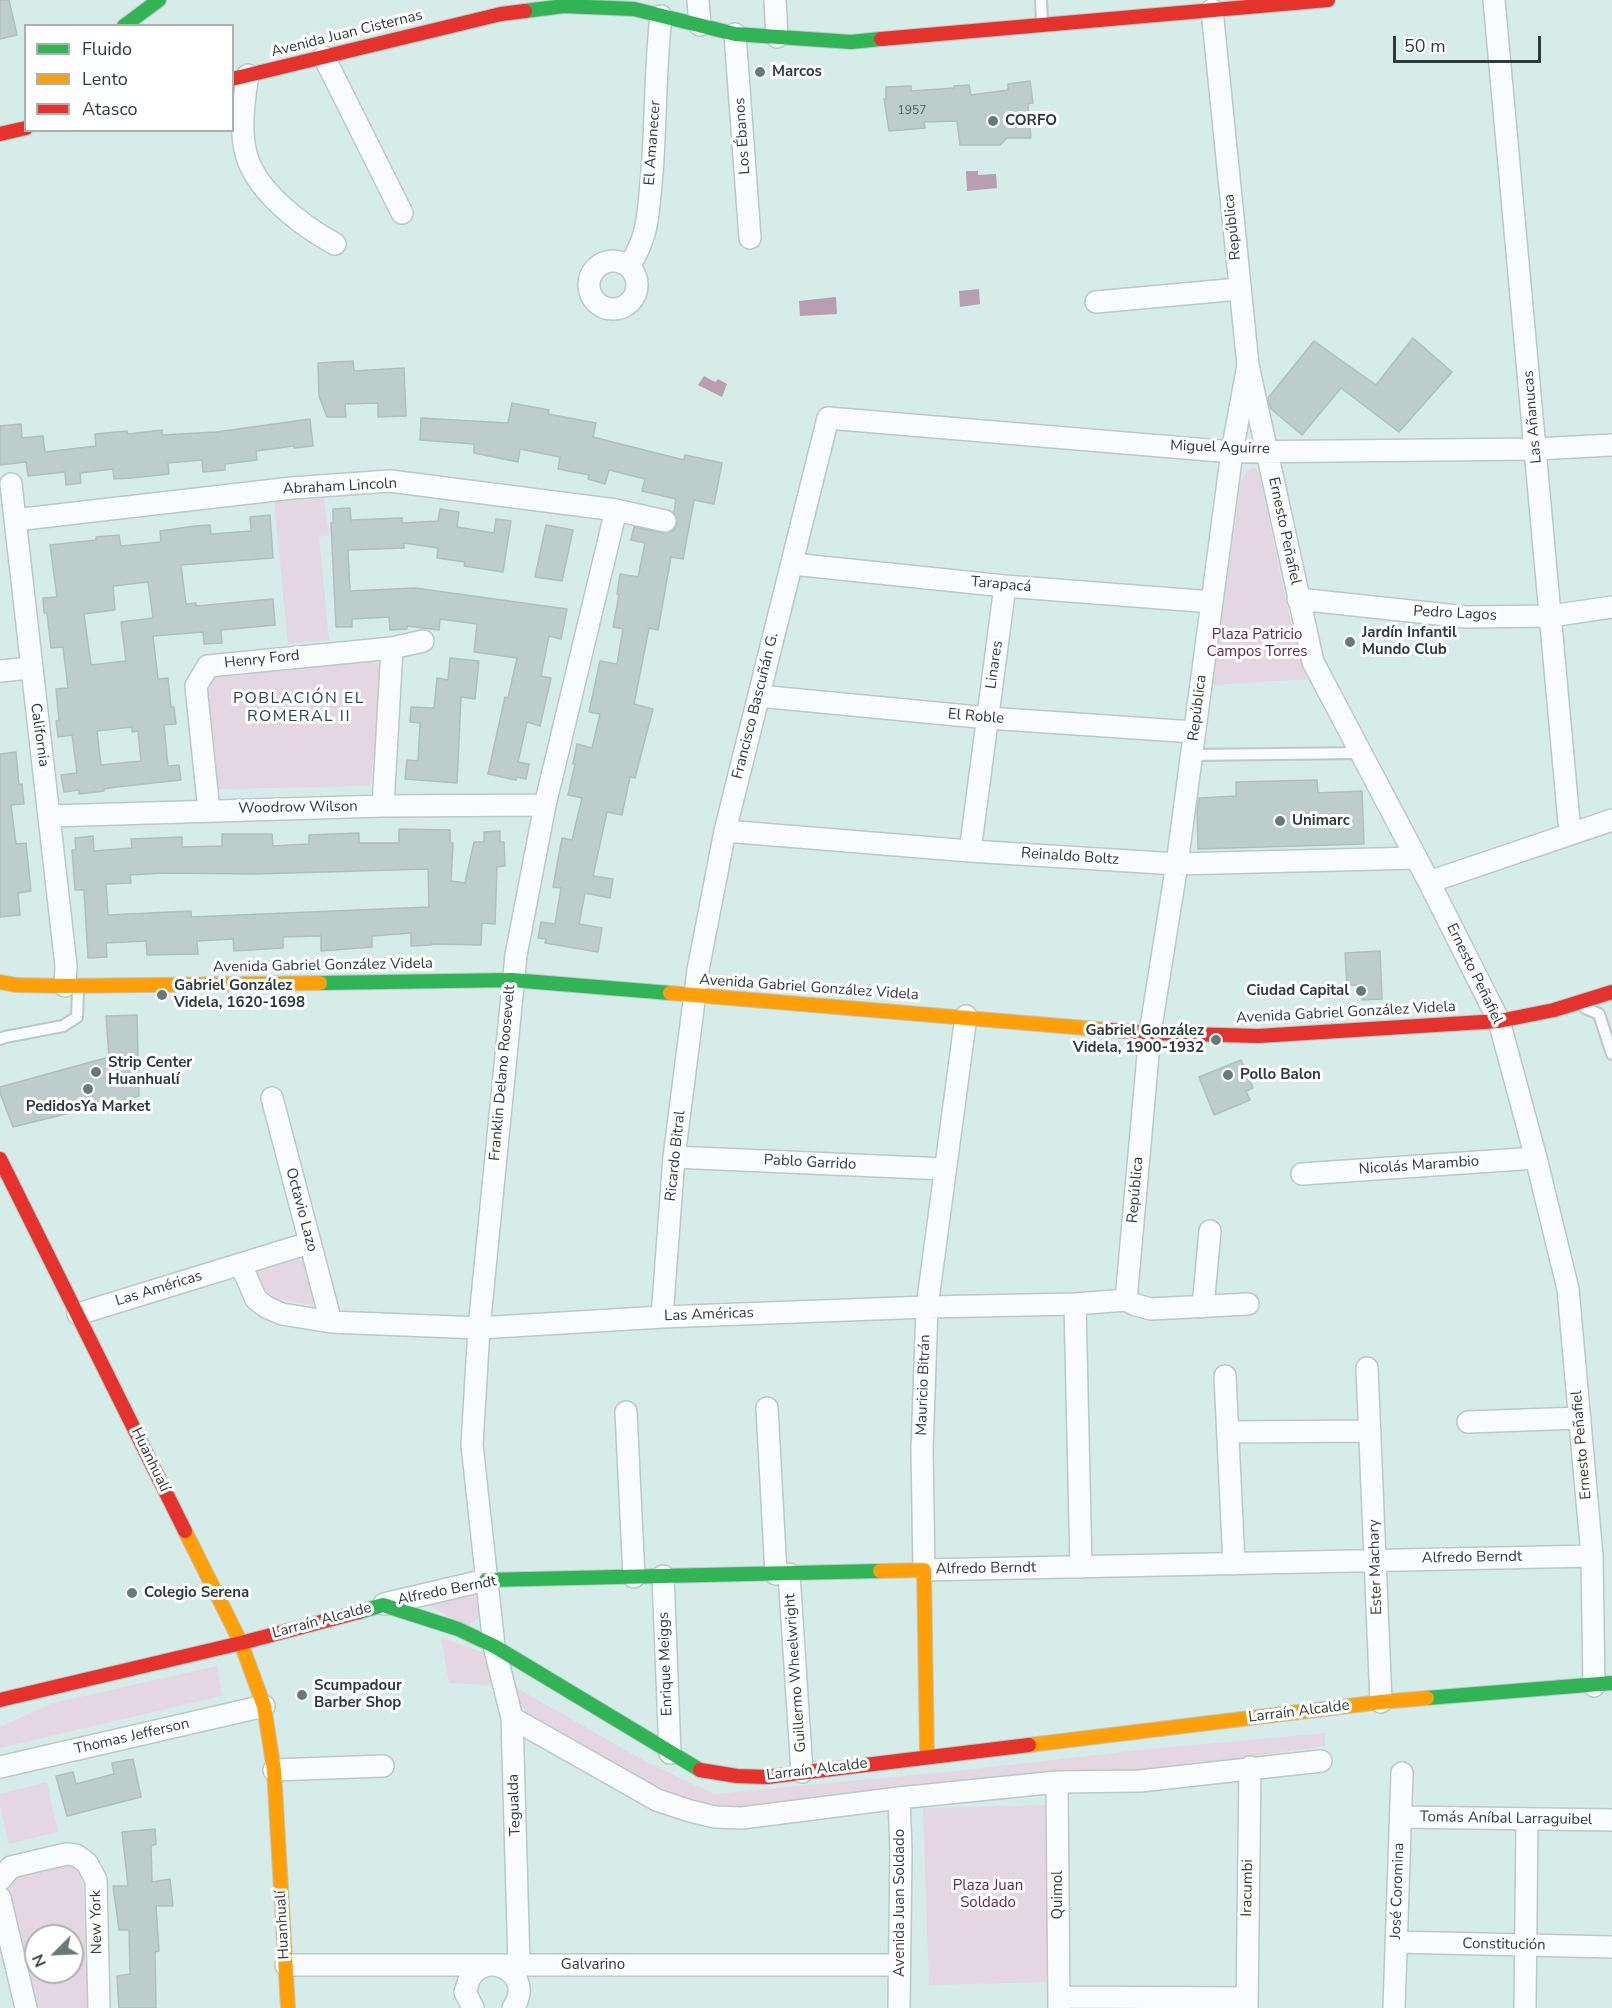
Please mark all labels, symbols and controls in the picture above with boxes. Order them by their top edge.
street label: Avenida Juan Cisternas [270,6,424,62]
legend [24,24,234,132]
scale bar [1396,24,1544,62]
text: 50 m [1404,34,1446,58]
text: Fluido [82,37,132,61]
place label: Marcos [772,63,822,81]
marker: Marcos [753,65,767,79]
text: Lento [82,67,128,91]
text: Atasco [82,97,138,121]
street label: Los Ébanos [731,97,755,175]
street label: El Amanecer [641,100,665,186]
house number: 1957 [898,104,926,118]
place label: CORFO [1005,112,1057,130]
marker: CORFO [986,114,1000,128]
street label: República [1221,193,1245,261]
street label: Las Añanucas [1520,370,1546,464]
street label: Miguel Aguirre [1170,437,1270,459]
street label: Abraham Lincoln [282,475,398,499]
street label: Ernesto Peñafiel [1264,476,1304,586]
street label: Tarapacá [970,573,1032,597]
street label: Pedro Lagos [1413,603,1497,625]
place label: Jardín Infantil Mundo Club [1362,624,1457,659]
park label: Plaza Patricio Campos Torres [1207,626,1307,661]
street label: Francisco Bascuñán G. [729,631,783,781]
marker: Jardín Infantil Mundo Club [1343,635,1357,649]
street label: Linares [983,640,1007,690]
street label: Henry Ford [223,647,301,673]
street label: República [1185,674,1211,742]
district label: POBLACIÓN EL ROMERAL II [233,689,365,727]
street label: California [26,702,52,768]
street label: El Roble [947,706,1005,728]
street label: Woodrow Wilson [238,798,358,818]
place label: Unimarc [1292,812,1350,830]
marker: Unimarc [1273,814,1287,828]
street label: Reinaldo Boltz [1020,845,1120,869]
street label: Ernesto Peñafiel [1442,921,1506,1027]
street label: Avenida Gabriel González Videla [213,955,433,977]
street label: Avenida Gabriel González Videla [699,971,919,1005]
place label: Gabriel González Videla, 1620-1698 [174,977,305,1012]
place label: Ciudad Capital [1246,982,1349,1000]
street label: Franklin Delano Roosevelt [486,984,520,1162]
marker: Ciudad Capital [1354,984,1368,998]
marker: Gabriel González Videla, 1620-1698 [155,988,169,1002]
street label: Avenida Gabriel González Videla [1236,998,1456,1028]
place label: Gabriel González Videla, 1900-1932 [1073,1022,1204,1057]
marker: Gabriel González Videla, 1900-1932 [1209,1033,1223,1047]
place label: Strip Center Huanhualí [108,1054,192,1089]
marker: Strip Center Huanhualí [89,1065,103,1079]
place label: Pollo Balon [1240,1066,1321,1084]
marker: Pollo Balon [1221,1068,1235,1082]
marker: PedidosYa Market [81,1082,95,1096]
place label: PedidosYa Market [26,1098,150,1116]
street label: Ricardo Bitral [662,1110,690,1202]
street label: Pablo Garrido [763,1152,857,1174]
street label: Nicolás Marambio [1358,1153,1480,1179]
street label: República [1124,1156,1148,1224]
street label: Octavio Lazo [281,1166,321,1254]
street label: Las Américas [113,1267,205,1311]
street label: Las Américas [664,1304,754,1326]
street label: Mauricio Bitrán [913,1334,935,1436]
street label: Ernesto Peñafiel [1568,1390,1596,1500]
street label: Huanhualí [127,1425,173,1495]
street label: Ester Machary [1365,1519,1387,1615]
street label: Alfredo Berndt [1422,1548,1522,1568]
street label: Alfredo Berndt [936,1559,1036,1579]
street label: Alfredo Berndt [396,1573,498,1609]
place label: Colegio Serena [144,1584,249,1602]
marker: Colegio Serena [125,1586,139,1600]
street label: Guillermo Wheelwright [781,1593,811,1753]
street label: Larraín Alcalde [271,1599,373,1643]
street label: Enrique Meiggs [655,1612,677,1716]
place label: Scumpadour Barber Shop [314,1677,402,1712]
marker: Scumpadour Barber Shop [295,1688,309,1702]
street label: Larraín Alcalde [1247,1697,1351,1727]
street label: Thomas Jefferson [73,1715,191,1759]
street label: Larraín Alcalde [765,1755,869,1785]
street label: Tegualda [505,1774,525,1836]
street label: Tomás Aníbal Larraguibel [1419,1808,1593,1830]
street label: Avenida Juan Soldado [891,1829,909,1977]
street label: José Coromina [1387,1842,1409,1940]
street label: Iracumbi [1238,1859,1258,1917]
street label: Quimol [1049,1870,1067,1920]
park label: Plaza Juan Soldado [953,1877,1023,1912]
street label: New York [87,1890,107,1954]
street label: Huanhualí [272,1890,294,1960]
north arrow [24,1924,84,1984]
street label: Constitución [1462,1935,1546,1955]
text: N [27,1951,52,1970]
street label: Galvarino [561,1956,625,1974]

